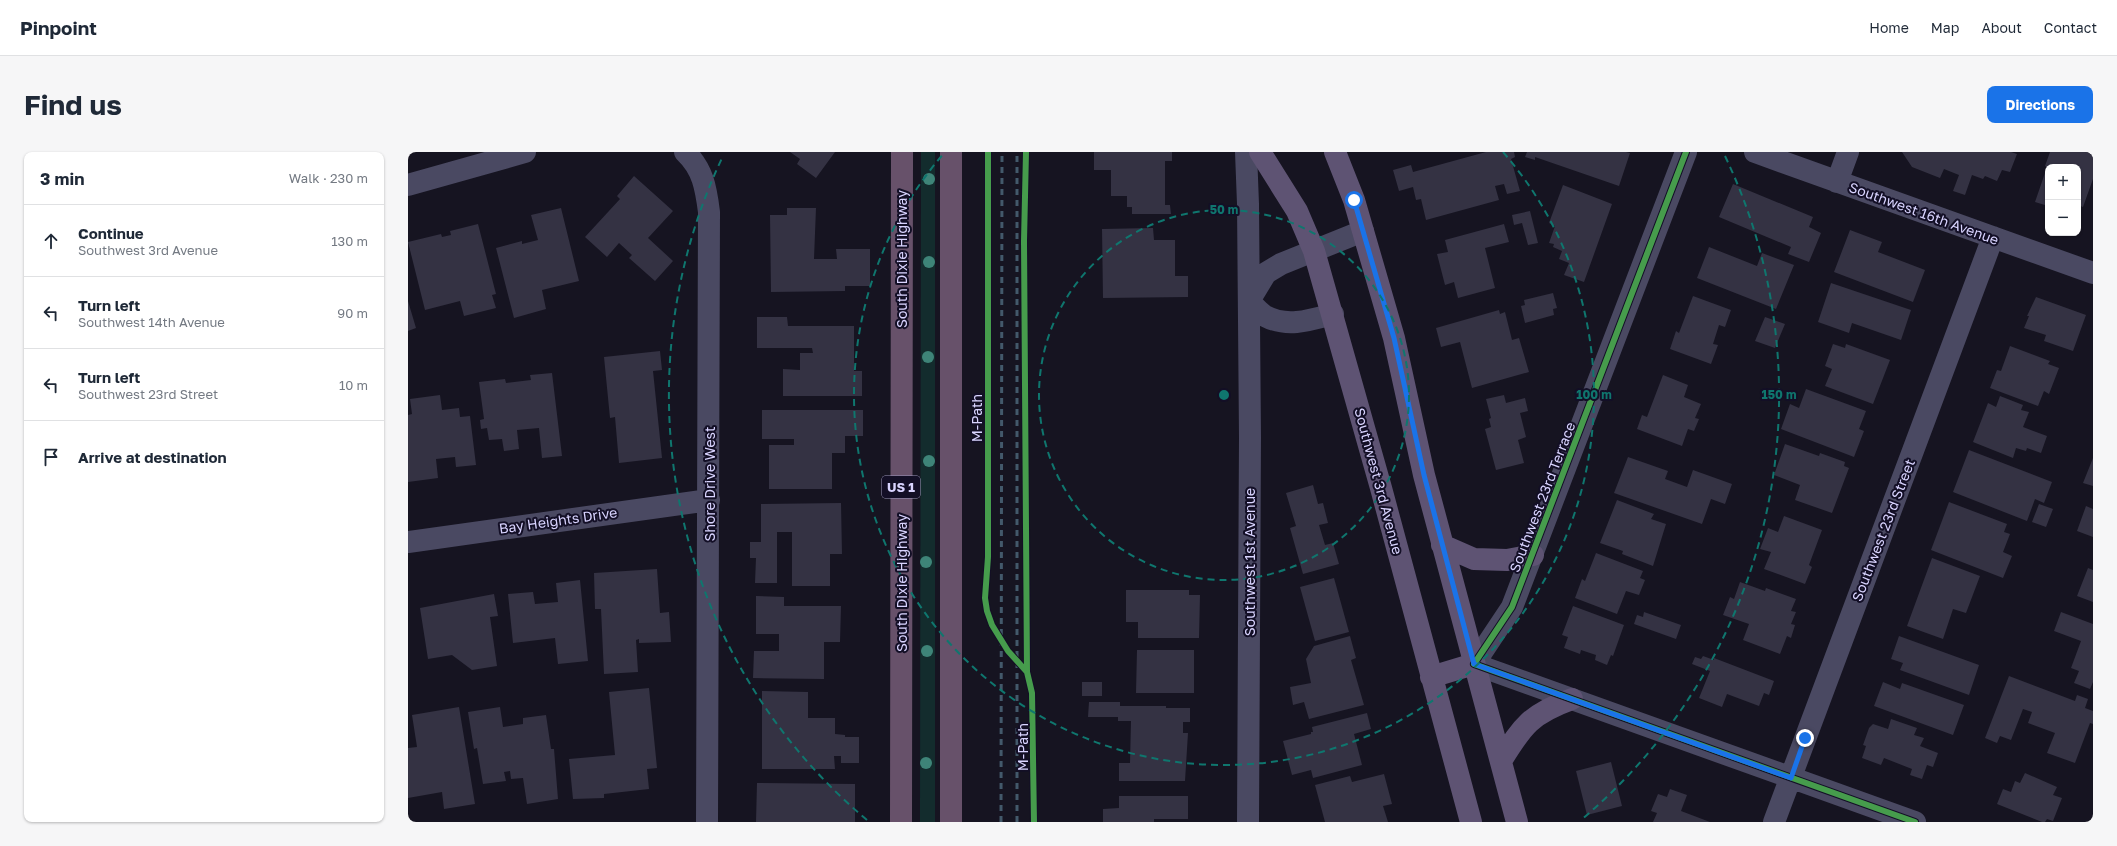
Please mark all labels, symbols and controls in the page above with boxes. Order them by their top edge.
text: Pinpoint [20,16,97,39]
text: Home [1869,19,1909,36]
text: Map [1931,19,1959,36]
text: About [1981,19,2022,36]
text: Contact [2044,19,2097,36]
button: Directions [1987,86,2093,123]
text: Find us [24,88,122,121]
map controls [2045,164,2081,236]
button: + [2045,164,2081,200]
text: 3 min [40,168,84,189]
text: Walk · 230 m [289,170,368,186]
street label: Southwest 16th Avenue [1847,178,2001,248]
street label: South Dixie Highway [893,190,910,328]
route start [1345,191,1363,209]
button: − [2045,200,2081,236]
text: 50 m [1210,202,1238,217]
text: Continue [78,224,144,242]
icon: ahead [40,230,62,252]
text: 130 m [331,233,368,249]
text: Southwest 3rd Avenue [78,242,218,258]
text: Turn left [78,296,140,314]
icon: left [40,302,62,324]
text: 90 m [337,305,368,321]
text: Southwest 14th Avenue [78,314,225,330]
text: Turn left [78,368,140,386]
icon: left [40,374,62,396]
text: 10 m [339,377,368,393]
text: Southwest 23rd Street [78,386,218,402]
text: 100 m [1576,387,1612,402]
text: 150 m [1762,387,1796,402]
centre of rings [1217,388,1231,402]
street label: M-Path [968,394,985,442]
street label: Southwest 3rd Avenue [1351,406,1407,556]
street label: Southwest 23rd Terrace [1505,420,1579,574]
street label: Shore Drive West [701,426,718,542]
icon: arrive [40,446,62,468]
text: Arrive at destination [78,448,227,466]
street label: Southwest 23rd Street [1848,457,1918,603]
road number: US 1 [882,476,920,498]
street label: Southwest 1st Avenue [1241,488,1258,636]
street label: Bay Heights Drive [498,503,618,537]
street label: South Dixie Highway [893,514,910,652]
street label: M-Path [1014,723,1031,771]
route end [1796,729,1814,747]

